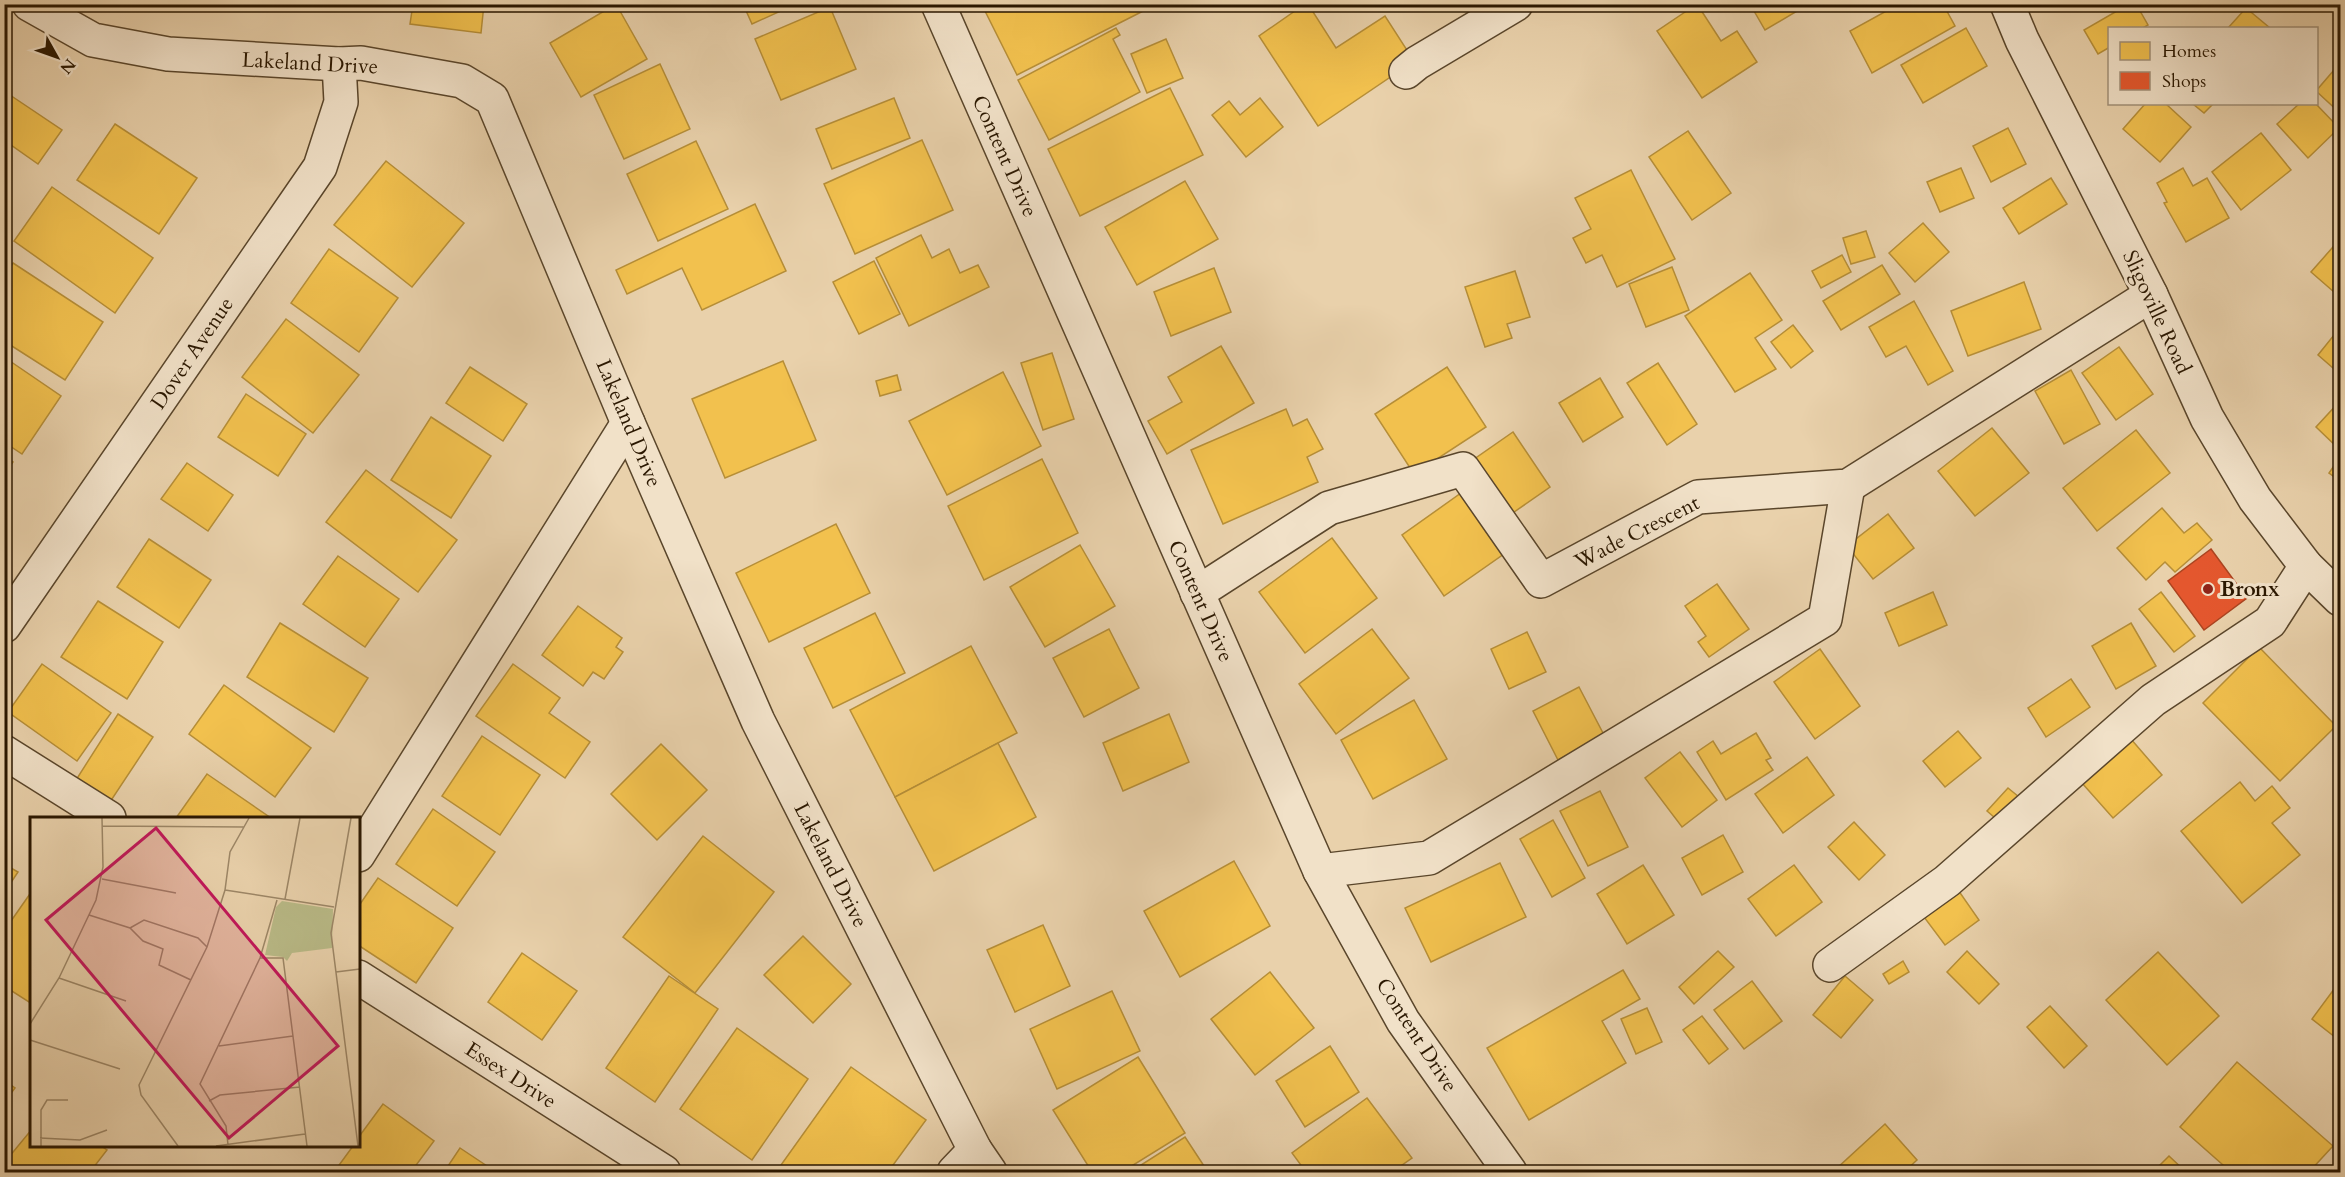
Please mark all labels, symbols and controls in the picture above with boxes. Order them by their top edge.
north arrow [27,27,87,87]
legend [2108,27,2318,105]
text: Homes [2162,39,2216,64]
street label: Lakeland Drive [241,45,379,82]
text: N [55,54,81,78]
text: Shops [2162,69,2206,94]
street label: Content Drive [965,91,1044,222]
street label: Sligoville Road [2115,246,2198,379]
street label: Dover Avenue [144,291,241,415]
street label: Lakeland Drive [589,355,669,492]
street label: Wade Crescent [1569,488,1705,577]
street label: Content Drive [1161,536,1240,667]
place label: Bronx [2220,575,2280,604]
marker: Bronx [2201,582,2215,596]
street label: Lakeland Drive [787,798,874,933]
inset map [30,817,360,1147]
street label: Content Drive [1369,973,1464,1098]
street label: Essex Drive [459,1035,562,1116]

